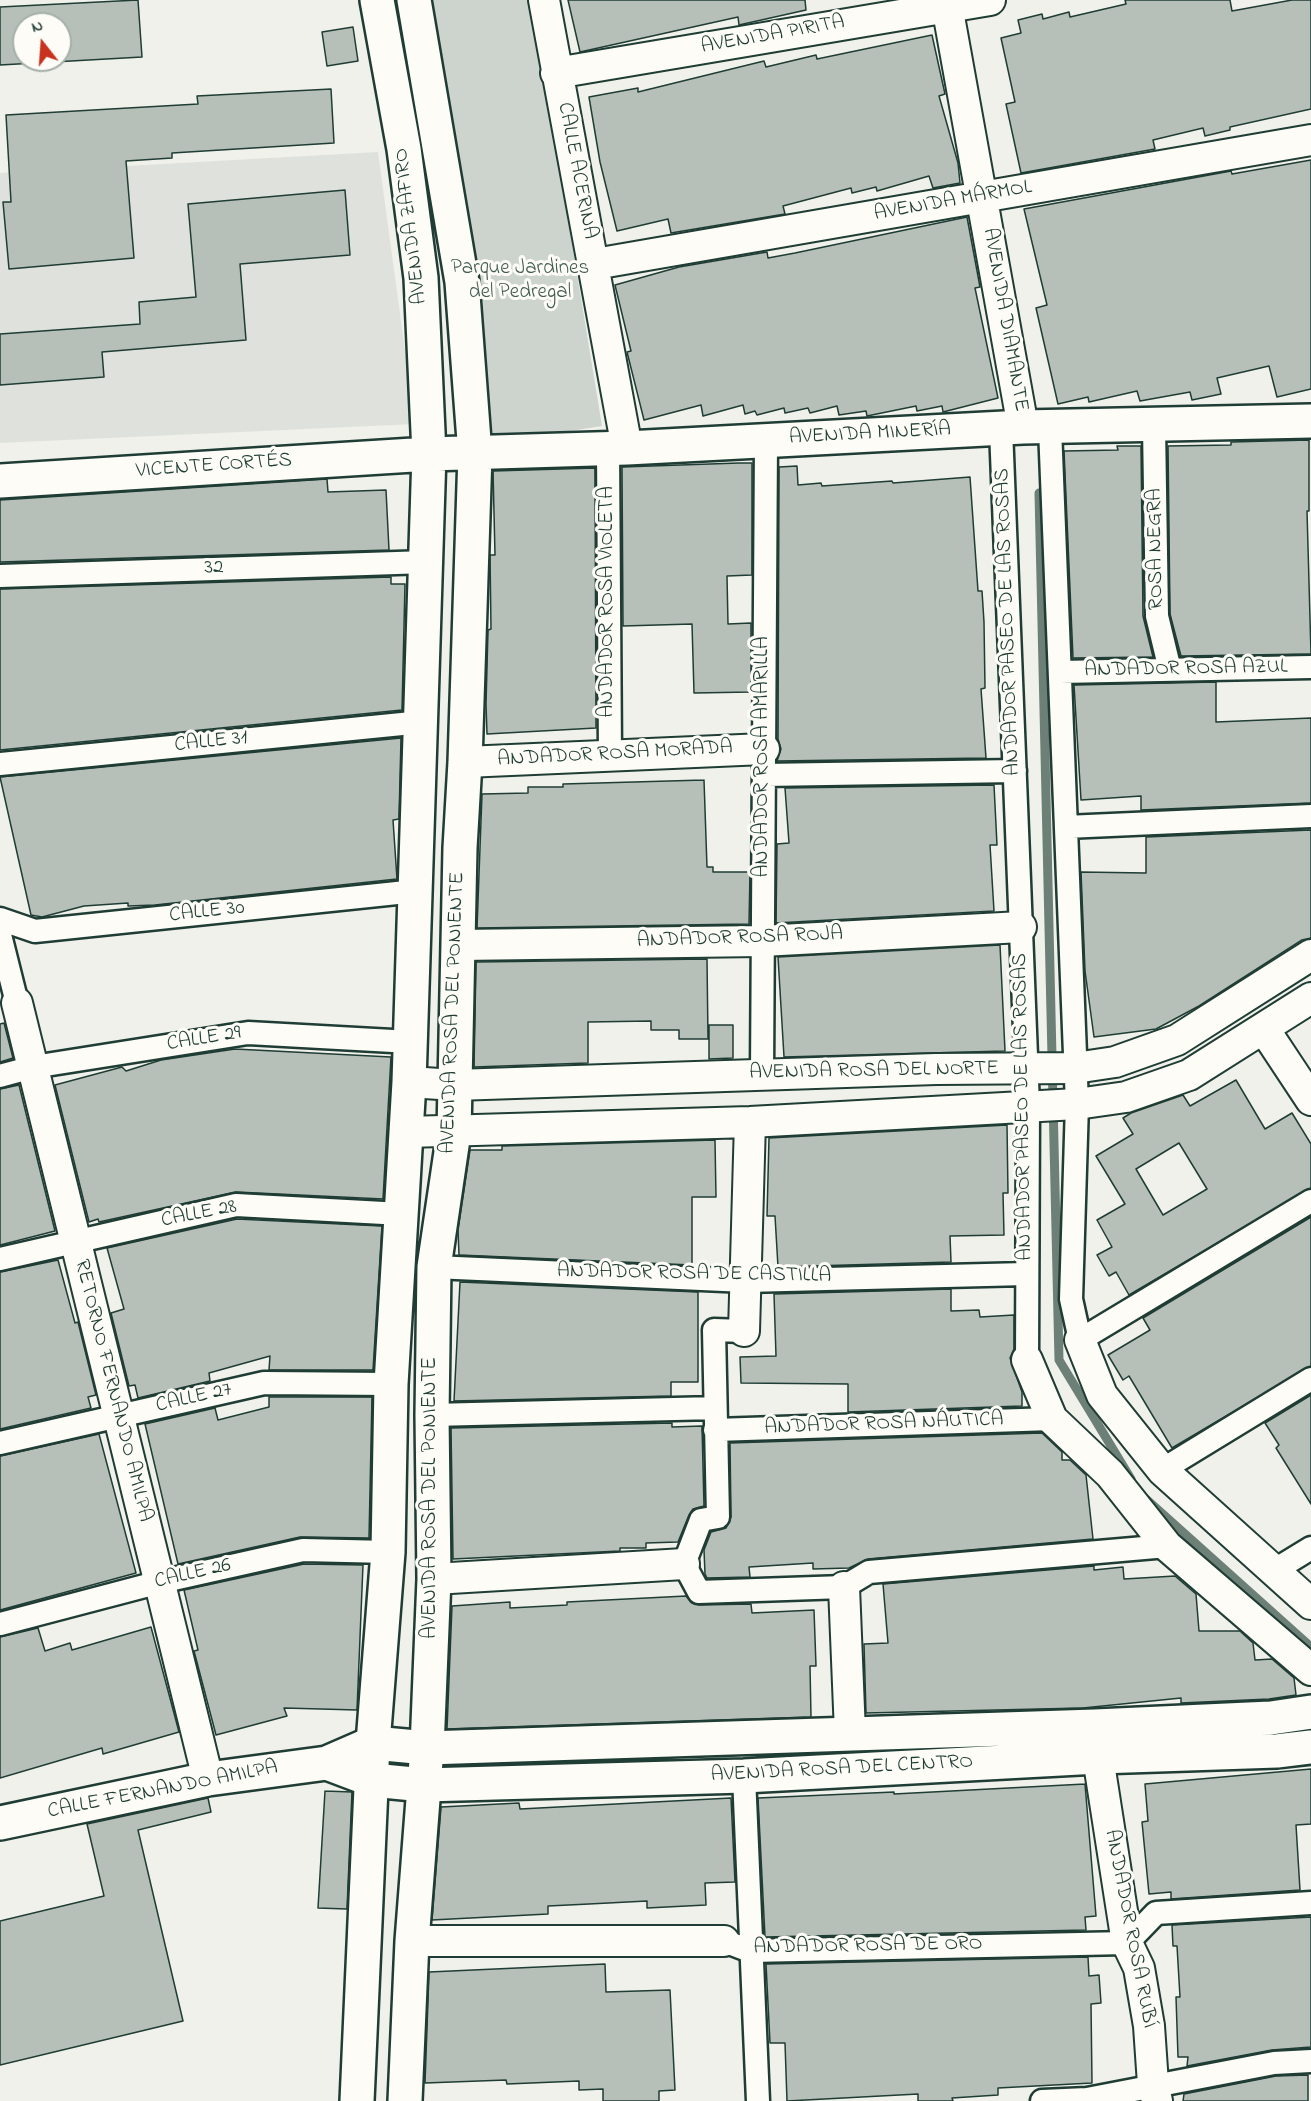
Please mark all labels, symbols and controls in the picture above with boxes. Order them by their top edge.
street label: AVENIDA PIRITA [699,11,847,61]
north arrow [12,12,72,72]
text: N [29,14,46,40]
street label: CALLE ACERINA [550,100,602,242]
street label: AVENIDA ZAFIRO [390,146,434,306]
street label: AVENIDA MÁRMOL [872,176,1034,228]
street label: AVENIDA DIAMANTE [975,226,1033,414]
park label: Parque Jardines del Pedregal [451,257,589,307]
street label: AVENIDA MINERÍA [788,418,952,452]
street label: VICENTE CORTÉS [135,449,293,485]
street label: ANDADOR PASEO DE LAS ROSAS [991,468,1027,776]
street label: ANDADOR ROSA VIOLETA [596,486,622,718]
street label: ROSA NEGRA [1143,488,1171,610]
street label: 32 [204,556,224,582]
street label: ANDADOR ROSA AMARILLA [751,636,777,878]
street label: ANDADOR ROSA AZUL [1084,656,1288,684]
street label: CALLE 31 [173,727,249,759]
street label: ANDADOR ROSA MORADA [497,736,733,774]
street label: AVENIDA ROSA DEL PONIENTE [436,872,472,1154]
street label: CALLE 30 [168,897,246,929]
street label: ANDADOR ROSA ROJA [636,923,844,955]
street label: ANDADOR PASEO DE LAS ROSAS [1009,953,1039,1261]
street label: CALLE 29 [165,1022,243,1058]
street label: AVENIDA ROSA DEL NORTE [749,1057,999,1087]
street label: CALLE 28 [159,1195,239,1235]
street label: RETORNO FERNANDO AMILPA [67,1257,157,1525]
street label: ANDADOR ROSA DE CASTILLA [557,1260,831,1290]
street label: AVENIDA ROSA DEL PONIENTE [419,1357,445,1639]
street label: CALLE 27 [154,1378,234,1420]
street label: ANDADOR ROSA NÁUTICA [764,1408,1004,1442]
street label: CALLE 26 [152,1554,234,1596]
street label: AVENIDA ROSA DEL CENTRO [710,1751,974,1789]
street label: CALLE FERNANDO AMILPA [46,1756,280,1826]
street label: ANDADOR ROSA RUBÍ [1097,1828,1161,2030]
street label: ANDADOR ROSA DE ORO [753,1932,983,1962]

